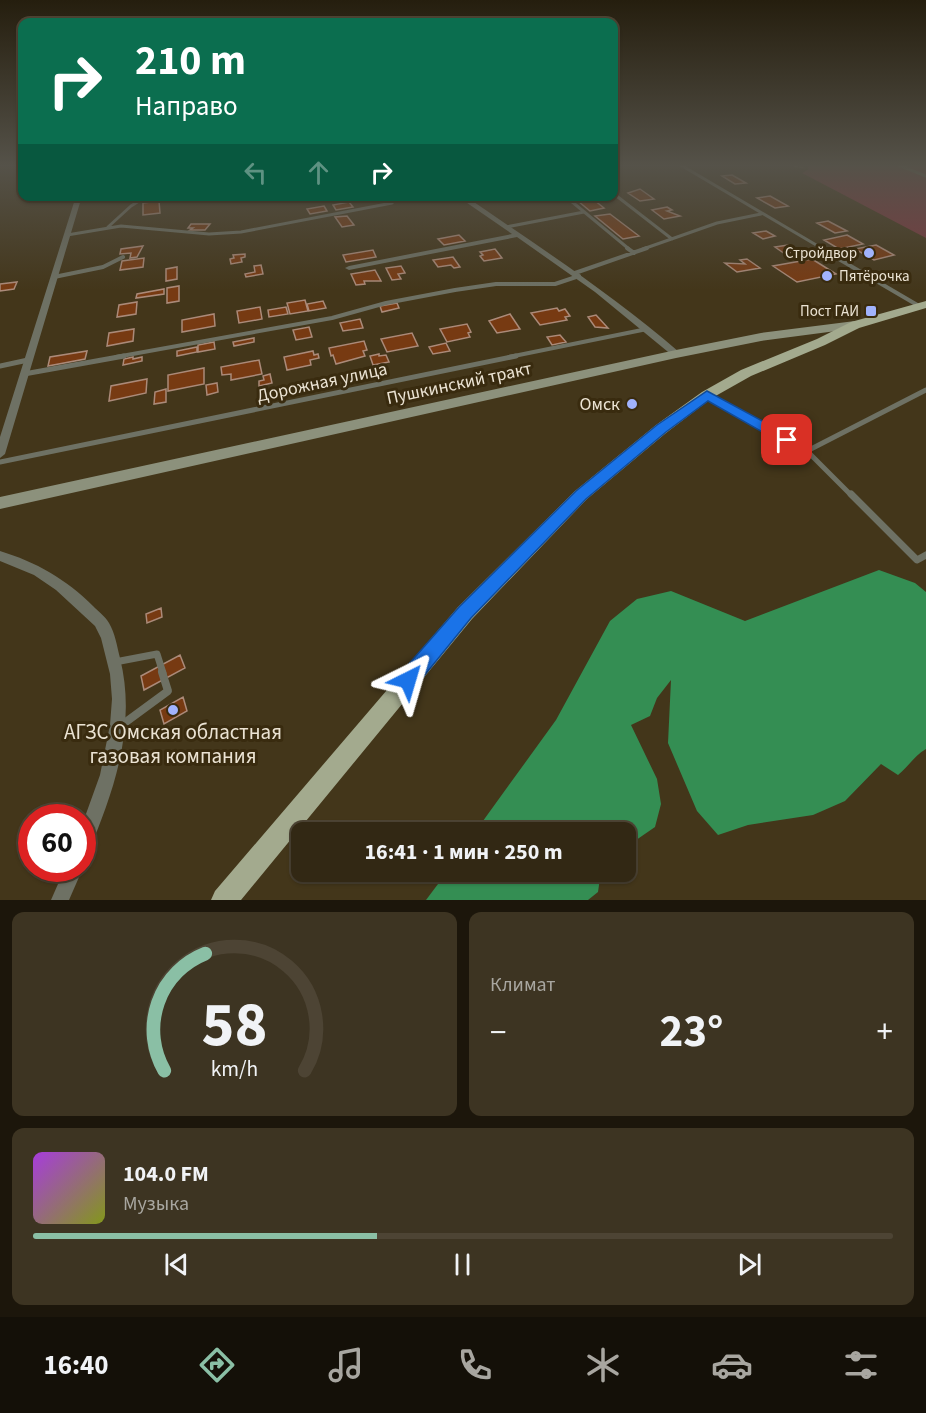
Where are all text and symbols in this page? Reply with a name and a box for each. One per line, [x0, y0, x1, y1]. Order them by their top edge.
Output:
text: 210 m [135, 31, 246, 91]
icon: right [36, 42, 114, 120]
text: Направо [135, 87, 238, 126]
icon: left [239, 156, 272, 189]
icon: ahead [302, 156, 335, 189]
icon: right [365, 156, 398, 189]
place label: Стройдвор [785, 243, 857, 264]
marker: Стройдвор [862, 246, 876, 260]
place label: Пятёрочка [839, 266, 910, 287]
marker: Пятёрочка [820, 269, 834, 283]
place label: Пост ГАИ [800, 301, 859, 322]
marker: Пост ГАИ [864, 304, 878, 318]
street label: Дорожная улица [255, 356, 390, 409]
street label: Пушкинский тракт [384, 356, 534, 411]
place label: Омск [580, 392, 620, 417]
marker: Омск [625, 397, 639, 411]
pin [761, 414, 812, 465]
icon: arrive [770, 423, 803, 456]
position arrow [376, 648, 440, 712]
marker: АГЗС Омская областная газовая компания [166, 703, 180, 717]
place label: АГЗС Омская областная газовая компания [64, 717, 282, 771]
speed limit sign: 60 [18, 804, 96, 882]
text: 16:41 · 1 мин · 250 m [364, 836, 563, 868]
text: Климат [490, 971, 556, 999]
text: 58 [202, 981, 267, 1070]
text: 23° [660, 1000, 723, 1064]
text: − [490, 1009, 506, 1056]
text: + [877, 1009, 893, 1056]
text: km/h [211, 1054, 258, 1085]
text: 104.0 FM [123, 1158, 209, 1190]
text: Музыка [123, 1190, 189, 1218]
icon: previous [160, 1248, 193, 1281]
icon: pause [446, 1248, 479, 1281]
icon: next [733, 1248, 766, 1281]
icon: directions [196, 1344, 238, 1386]
icon: music [325, 1344, 367, 1386]
icon: phone [454, 1344, 496, 1386]
icon: climate [582, 1344, 624, 1386]
icon: car [711, 1344, 753, 1386]
icon: filters [840, 1344, 882, 1386]
text: 16:40 [43, 1346, 109, 1385]

